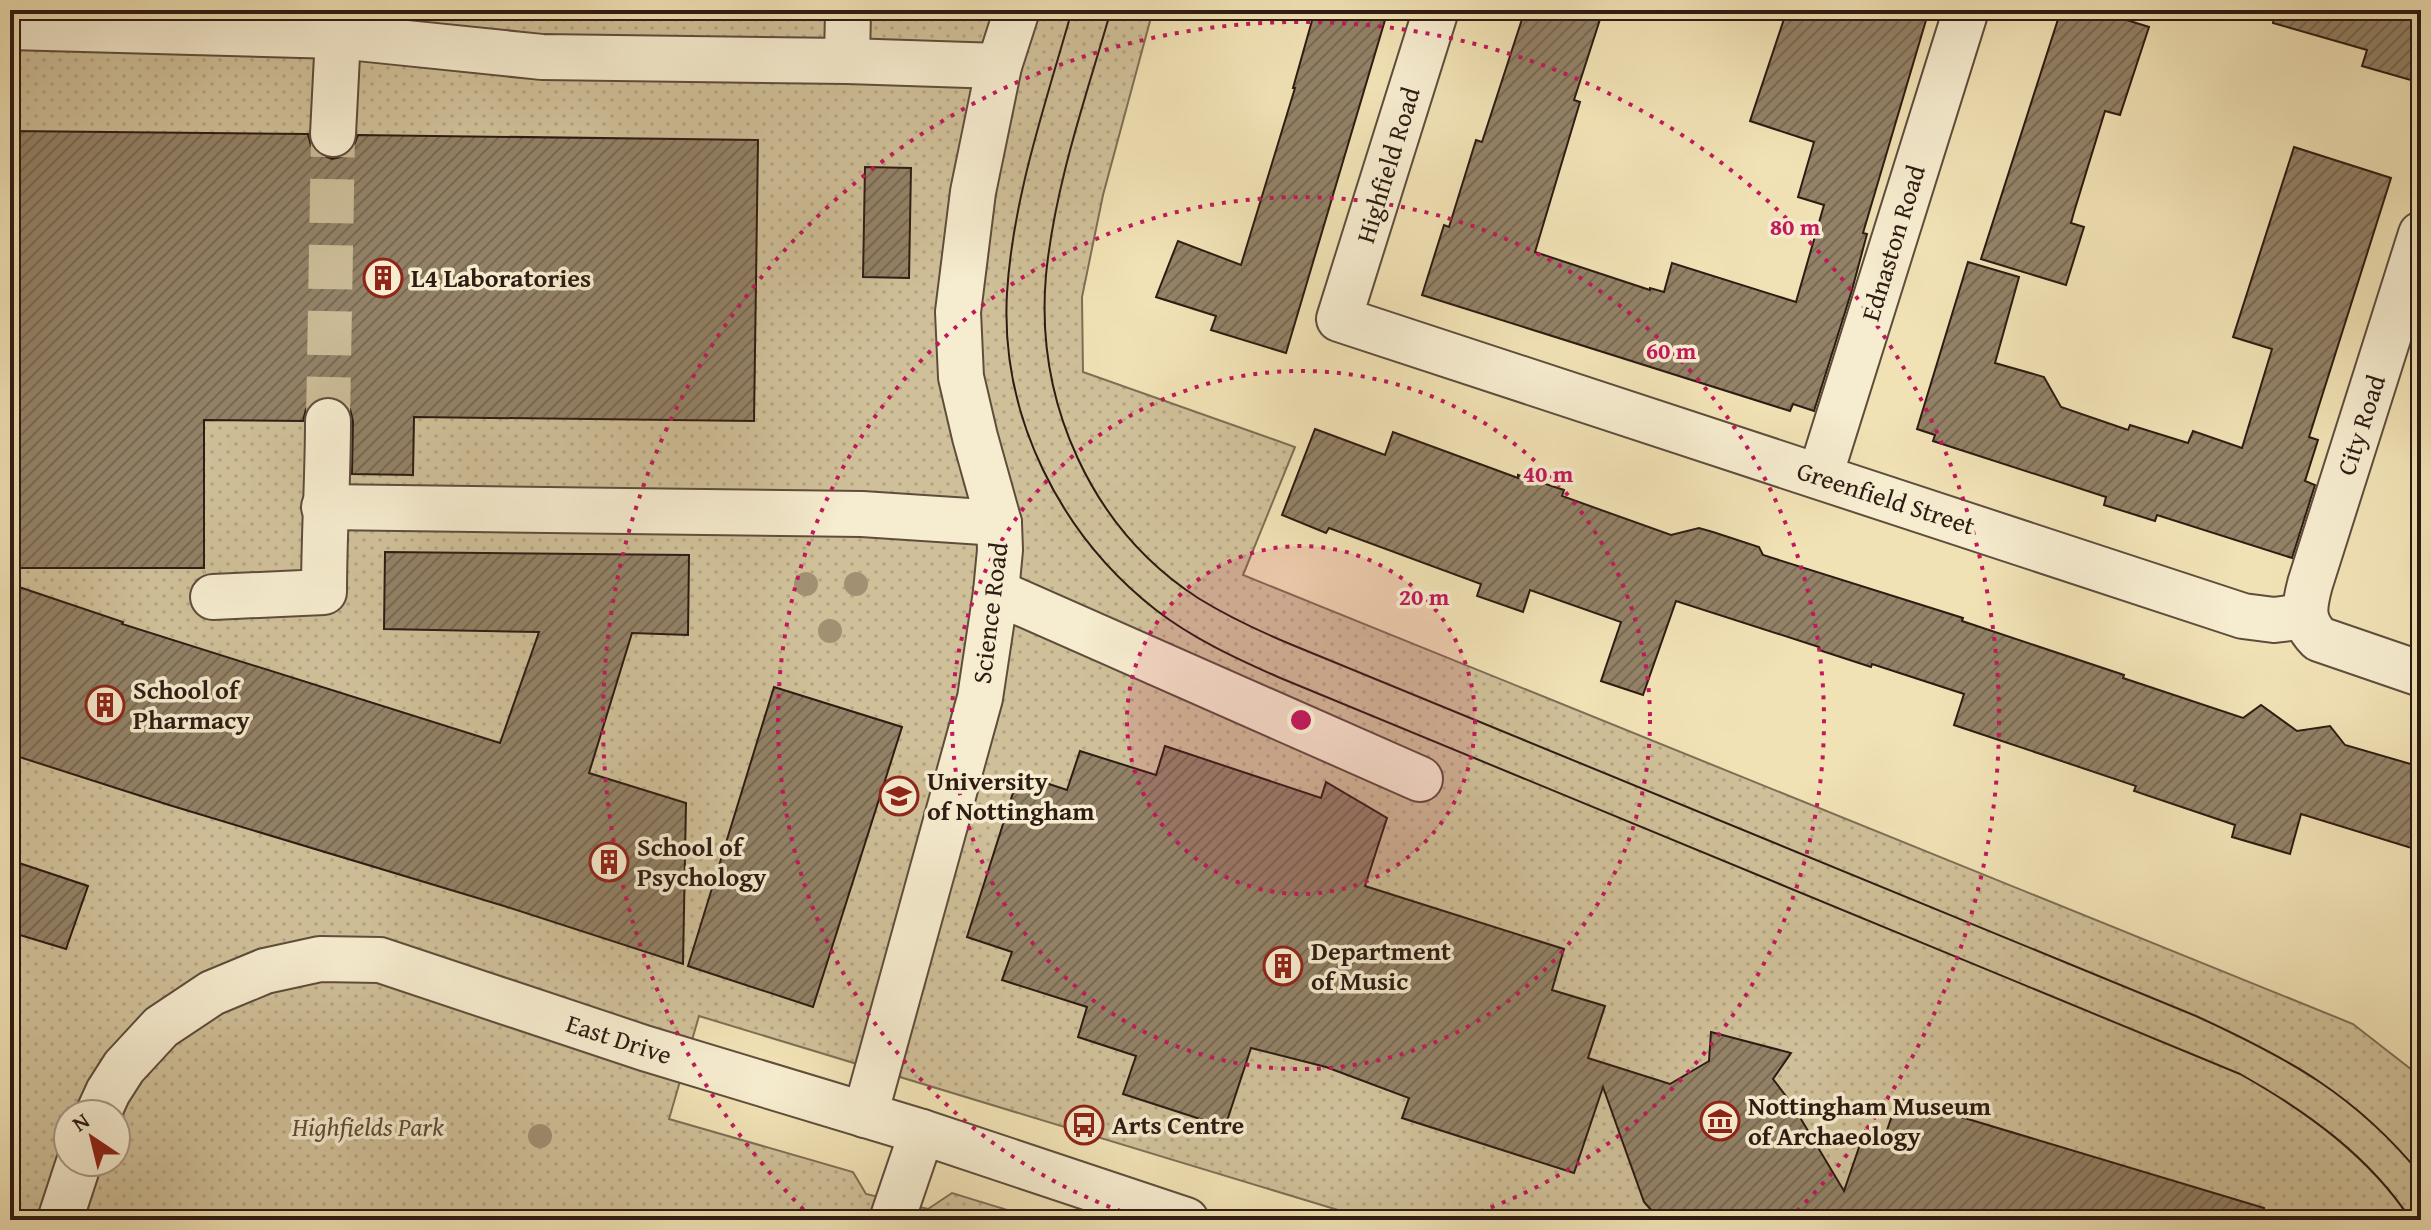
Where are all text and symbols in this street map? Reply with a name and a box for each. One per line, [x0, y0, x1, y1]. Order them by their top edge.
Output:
street label: Highfield Road [1345, 82, 1430, 248]
street label: Ednaston Road [1850, 160, 1935, 326]
text: 80 m [1770, 209, 1821, 244]
building icon: L4 Laboratories [362, 257, 404, 299]
place label: L4 Laboratories [411, 258, 591, 297]
text: 60 m [1646, 333, 1697, 368]
street label: City Road [2326, 369, 2395, 480]
street label: Greenfield Street [1792, 450, 1980, 545]
text: 40 m [1523, 456, 1574, 491]
street label: Science Road [961, 540, 1018, 686]
text: 20 m [1399, 579, 1450, 614]
place label: School of Pharmacy [133, 670, 250, 739]
building icon: School of Pharmacy [84, 684, 126, 726]
centre of rings [1287, 706, 1315, 734]
place label: University of Nottingham [927, 761, 1095, 830]
school or university icon: University of Nottingham [878, 775, 920, 817]
place label: School of Psychology [637, 827, 767, 896]
building icon: School of Psychology [588, 841, 630, 883]
place label: Department of Music [1311, 931, 1451, 1000]
building icon: Department of Music [1262, 945, 1304, 987]
street label: East Drive [561, 1003, 677, 1074]
place label: Nottingham Museum of Archaeology [1748, 1086, 1992, 1155]
north arrow [52, 1098, 132, 1178]
museum icon: Nottingham Museum of Archaeology [1699, 1100, 1741, 1142]
text: N [65, 1104, 96, 1139]
bus stop icon: Arts Centre [1063, 1104, 1105, 1146]
place label: Arts Centre [1112, 1105, 1245, 1144]
park label: Highfields Park [291, 1107, 444, 1146]

